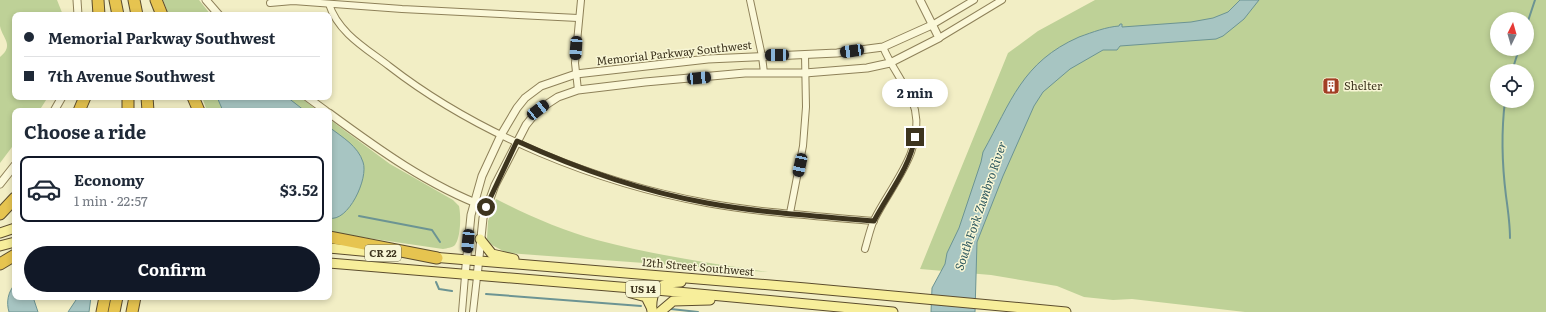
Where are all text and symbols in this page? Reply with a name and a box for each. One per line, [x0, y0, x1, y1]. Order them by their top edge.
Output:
north arrow [1490, 12, 1534, 56]
map controls [1490, 12, 1534, 108]
text: Memorial Parkway Southwest [48, 26, 275, 49]
car [569, 36, 583, 60]
street label: Memorial Parkway Southwest [595, 36, 753, 68]
car [839, 43, 865, 59]
car [765, 49, 789, 61]
text: 7th Avenue Southwest [48, 64, 215, 87]
button: locate [1490, 64, 1534, 108]
car [687, 71, 711, 85]
building icon: Shelter [1321, 76, 1341, 96]
place label: Shelter [1344, 77, 1383, 93]
callout: 2 min [882, 79, 948, 107]
text: 2 min [897, 83, 933, 102]
car [525, 98, 551, 122]
text: Choose a ride [24, 118, 146, 145]
route end [906, 128, 924, 146]
water label: South Fork Zumbro River [950, 138, 1011, 272]
car [792, 152, 808, 178]
text: Economy [74, 168, 144, 191]
icon: car [26, 171, 62, 207]
text: $3.52 [280, 178, 318, 201]
text: 1 min · 22:57 [74, 191, 148, 210]
route start [477, 198, 495, 216]
car [461, 229, 475, 253]
road number: CR 22 [365, 245, 401, 261]
button: Confirm [24, 246, 320, 292]
street label: 12th Street Southwest [641, 253, 755, 279]
road number: US 14 [626, 281, 660, 297]

